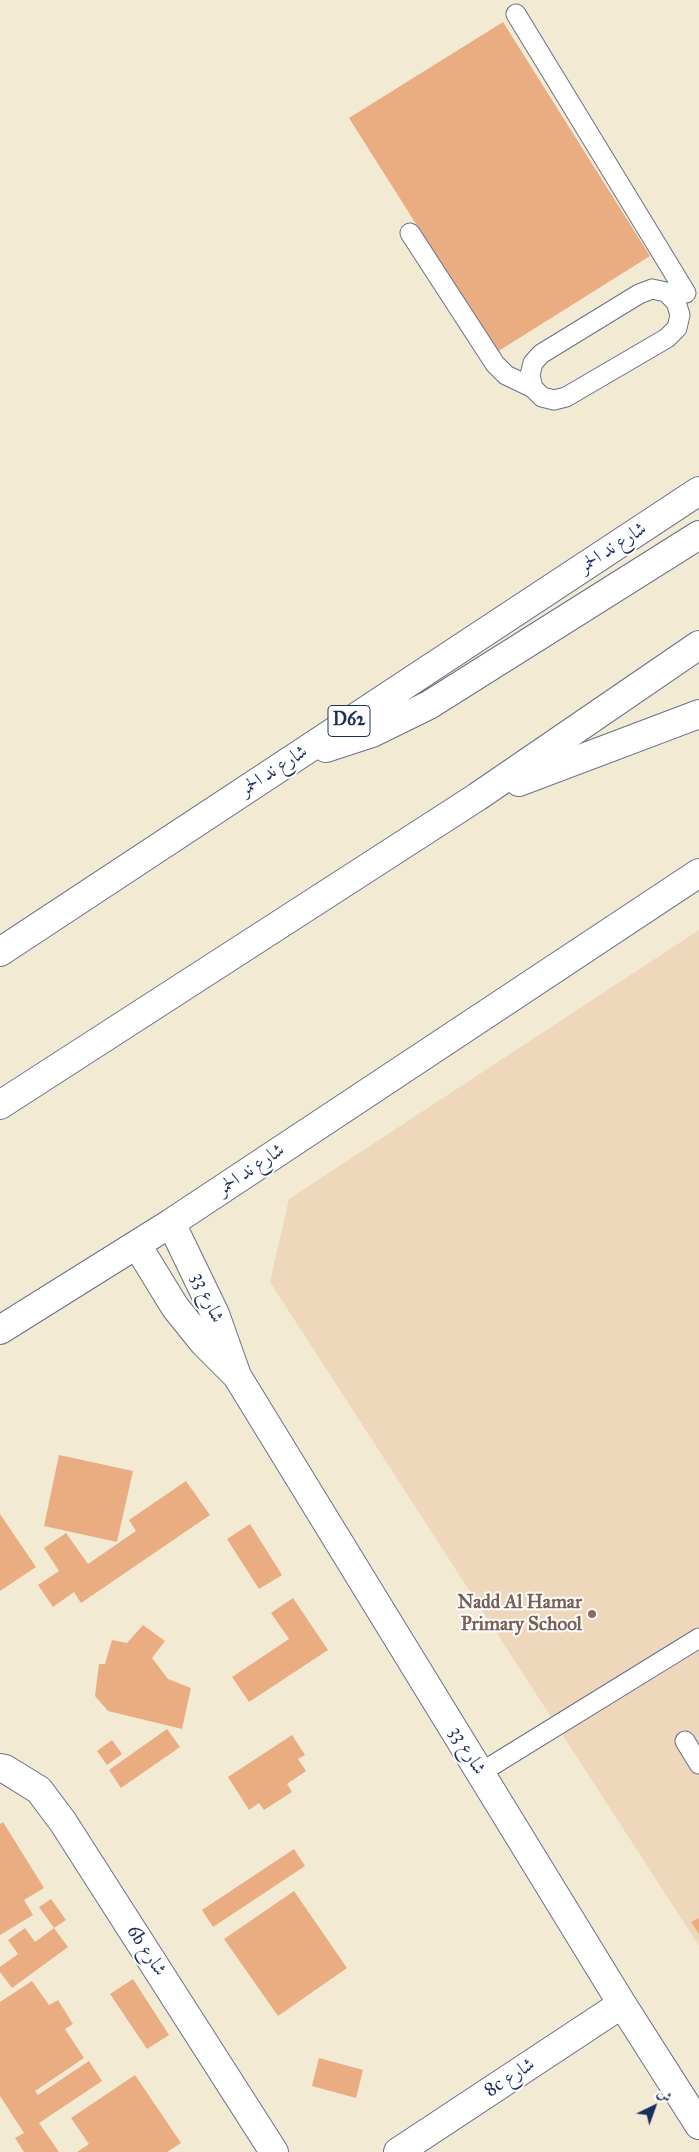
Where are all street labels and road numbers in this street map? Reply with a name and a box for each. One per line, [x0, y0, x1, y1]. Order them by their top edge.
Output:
street label: شارع ند الحمر [575, 518, 651, 578]
road number: D62 [328, 706, 370, 736]
street label: شارع ند الحمر [236, 741, 312, 801]
street label: شارع ند الحمر [213, 1139, 289, 1201]
street label: شارع 33 [186, 1269, 228, 1327]
street label: شارع 33 [444, 1723, 490, 1779]
street label: 6b شارع [121, 1921, 171, 1981]
street label: 8c شارع [481, 2053, 539, 2103]

